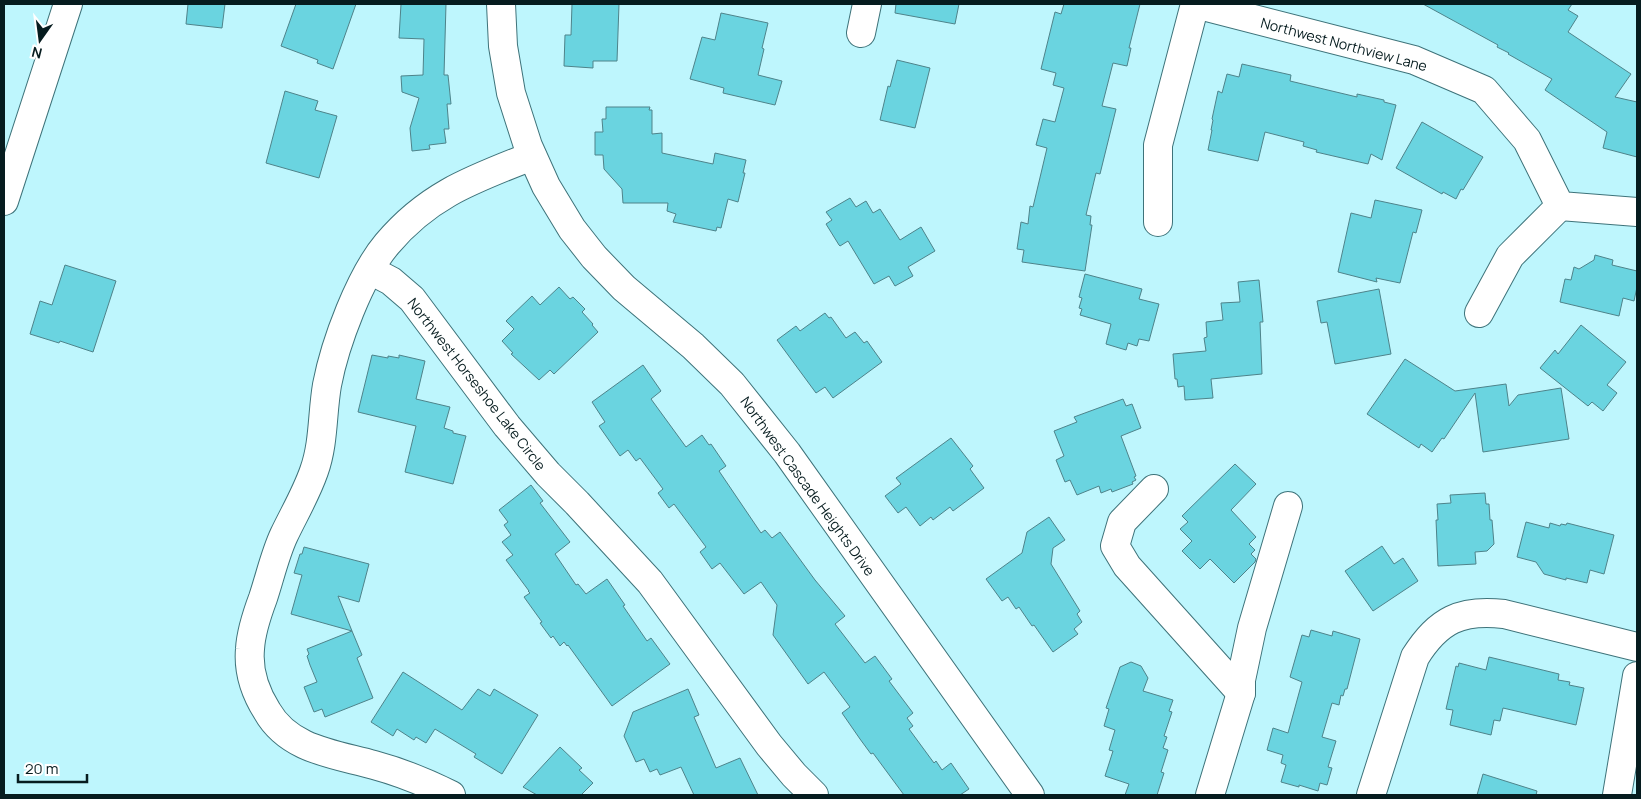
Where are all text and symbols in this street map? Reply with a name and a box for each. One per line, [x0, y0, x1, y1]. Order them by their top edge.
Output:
street label: Northwest Northview Lane [1259, 13, 1429, 75]
north arrow [15, 15, 65, 65]
text: N [30, 43, 44, 64]
street label: Northwest Horseshoe Lake Circle [404, 294, 550, 474]
street label: Northwest Cascade Heights Drive [736, 393, 880, 579]
scale bar [18, 752, 86, 784]
text: 20 m [25, 758, 58, 779]

